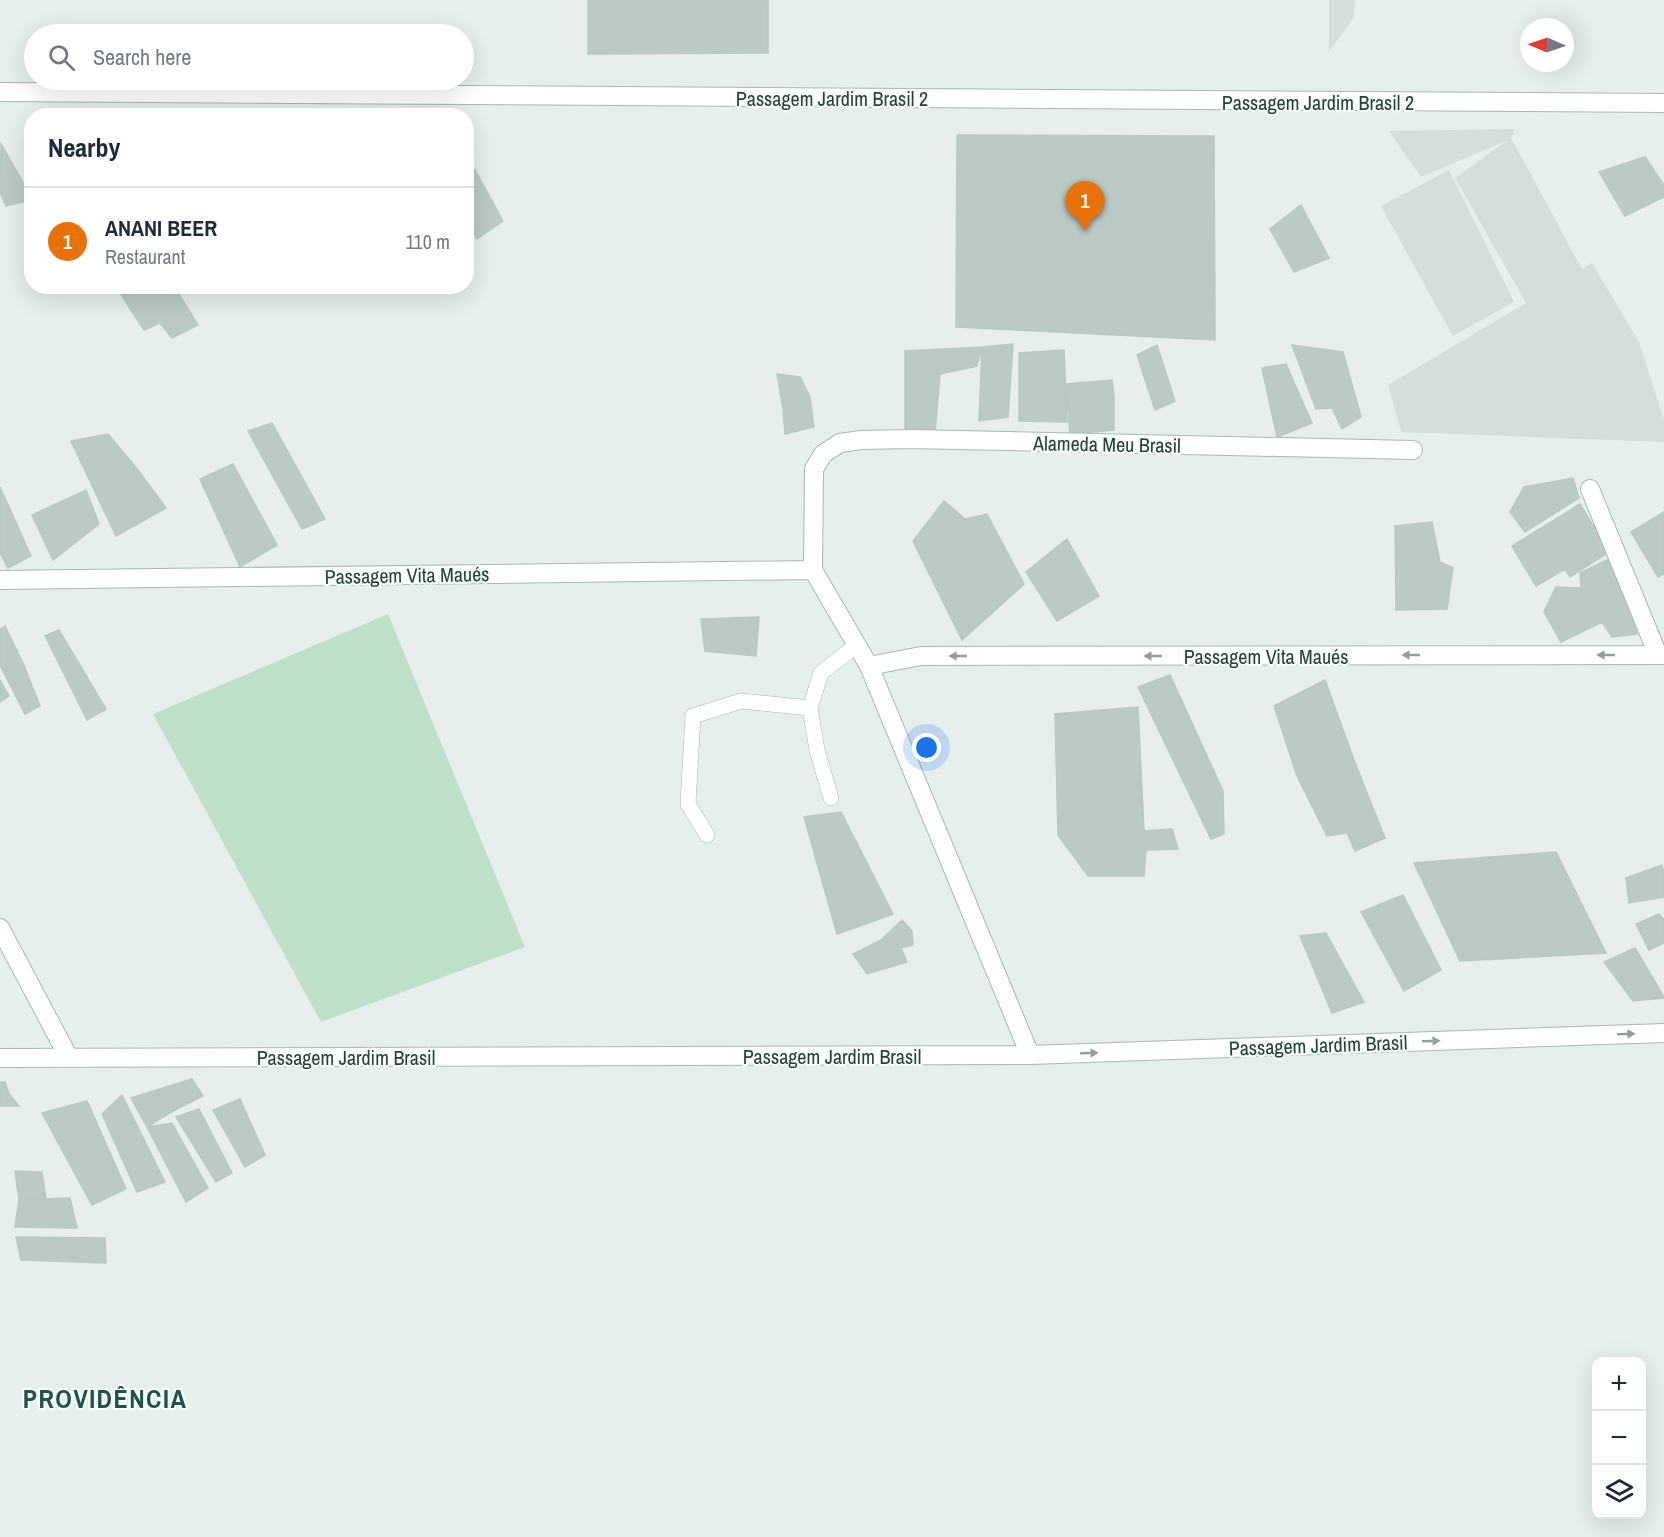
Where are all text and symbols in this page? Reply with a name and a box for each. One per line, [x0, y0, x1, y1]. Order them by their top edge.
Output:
north arrow [1520, 18, 1574, 72]
search box [24, 24, 474, 90]
icon: search [45, 41, 78, 74]
text: Search here [93, 42, 191, 72]
street label: Passagem Jardim Brasil 2 [736, 85, 928, 112]
street label: Passagem Jardim Brasil 2 [1222, 89, 1414, 116]
text: Nearby [48, 130, 120, 165]
pin: 1 [1066, 182, 1104, 231]
text: ANANI BEER [105, 213, 217, 243]
text: 1 [63, 228, 72, 255]
text: 110 m [406, 228, 450, 255]
text: Restaurant [105, 243, 185, 270]
street label: Alameda Meu Brasil [1032, 429, 1181, 459]
street label: Passagem Vita Maués [324, 560, 490, 590]
street label: Passagem Vita Maués [1184, 643, 1348, 670]
one-way arrow [1401, 650, 1420, 660]
one-way arrow [1596, 650, 1615, 660]
one-way arrow [948, 651, 967, 661]
one-way arrow [1143, 651, 1162, 661]
your location [912, 733, 941, 762]
street label: Passagem Jardim Brasil [1228, 1028, 1408, 1062]
one-way arrow [1616, 1029, 1635, 1039]
one-way arrow [1421, 1036, 1440, 1046]
street label: Passagem Jardim Brasil [743, 1043, 921, 1070]
street label: Passagem Jardim Brasil [257, 1044, 435, 1071]
one-way arrow [1079, 1048, 1098, 1057]
map controls [1592, 1357, 1646, 1519]
button: + [1592, 1357, 1646, 1411]
district label: PROVIDÊNCIA [23, 1381, 187, 1416]
button: − [1592, 1411, 1646, 1465]
button: layers [1592, 1465, 1646, 1519]

